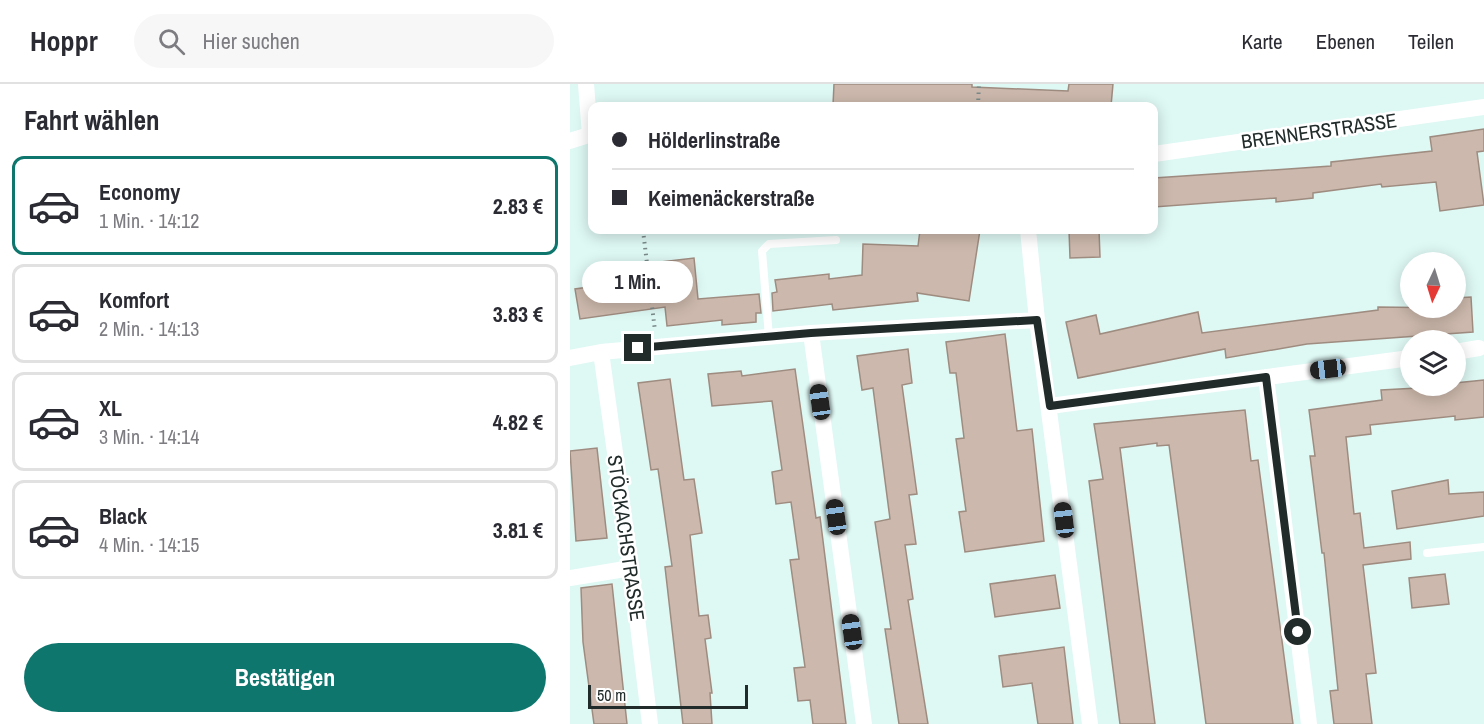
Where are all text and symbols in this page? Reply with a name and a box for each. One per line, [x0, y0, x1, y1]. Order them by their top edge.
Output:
search box [134, 14, 554, 68]
text: Hoppr [30, 22, 98, 60]
icon: search [155, 25, 188, 58]
text: Hier suchen [203, 26, 300, 56]
text: Karte [1242, 27, 1283, 56]
text: Ebenen [1316, 27, 1375, 56]
text: Teilen [1408, 27, 1454, 56]
text: Fahrt wählen [24, 102, 160, 138]
street label: BRENNERSTRASSE [1239, 106, 1398, 155]
text: Hölderlinstraße [648, 125, 780, 155]
text: Economy [99, 177, 180, 207]
icon: car [27, 179, 81, 233]
text: Keimenäckerstraße [648, 183, 814, 213]
text: 2.83 € [493, 191, 543, 221]
text: 1 Min. · 14:12 [99, 207, 199, 234]
north arrow [1400, 252, 1466, 318]
map controls [1400, 252, 1466, 396]
callout: 1 Min. [583, 261, 694, 303]
text: 1 Min. [614, 268, 661, 295]
text: Komfort [99, 285, 169, 315]
icon: car [27, 287, 81, 341]
text: 3.83 € [493, 299, 543, 329]
text: 2 Min. · 14:13 [99, 315, 199, 342]
button: layers [1400, 330, 1466, 396]
route end [624, 334, 651, 361]
car [1309, 358, 1347, 380]
car [809, 383, 831, 421]
text: XL [99, 393, 122, 423]
icon: car [27, 395, 81, 449]
text: 4.82 € [493, 407, 543, 437]
text: 3 Min. · 14:14 [99, 423, 199, 450]
street label: STÖCKACHSTRASSE [601, 453, 652, 623]
car [825, 498, 847, 536]
text: Black [99, 501, 147, 531]
car [1053, 501, 1075, 539]
icon: car [27, 503, 81, 557]
text: 3.81 € [493, 515, 543, 545]
text: 4 Min. · 14:15 [99, 531, 199, 558]
car [841, 613, 863, 651]
route start [1284, 618, 1311, 645]
button: Bestätigen [24, 643, 546, 712]
scale bar [588, 682, 748, 710]
text: 50 m [597, 684, 626, 706]

